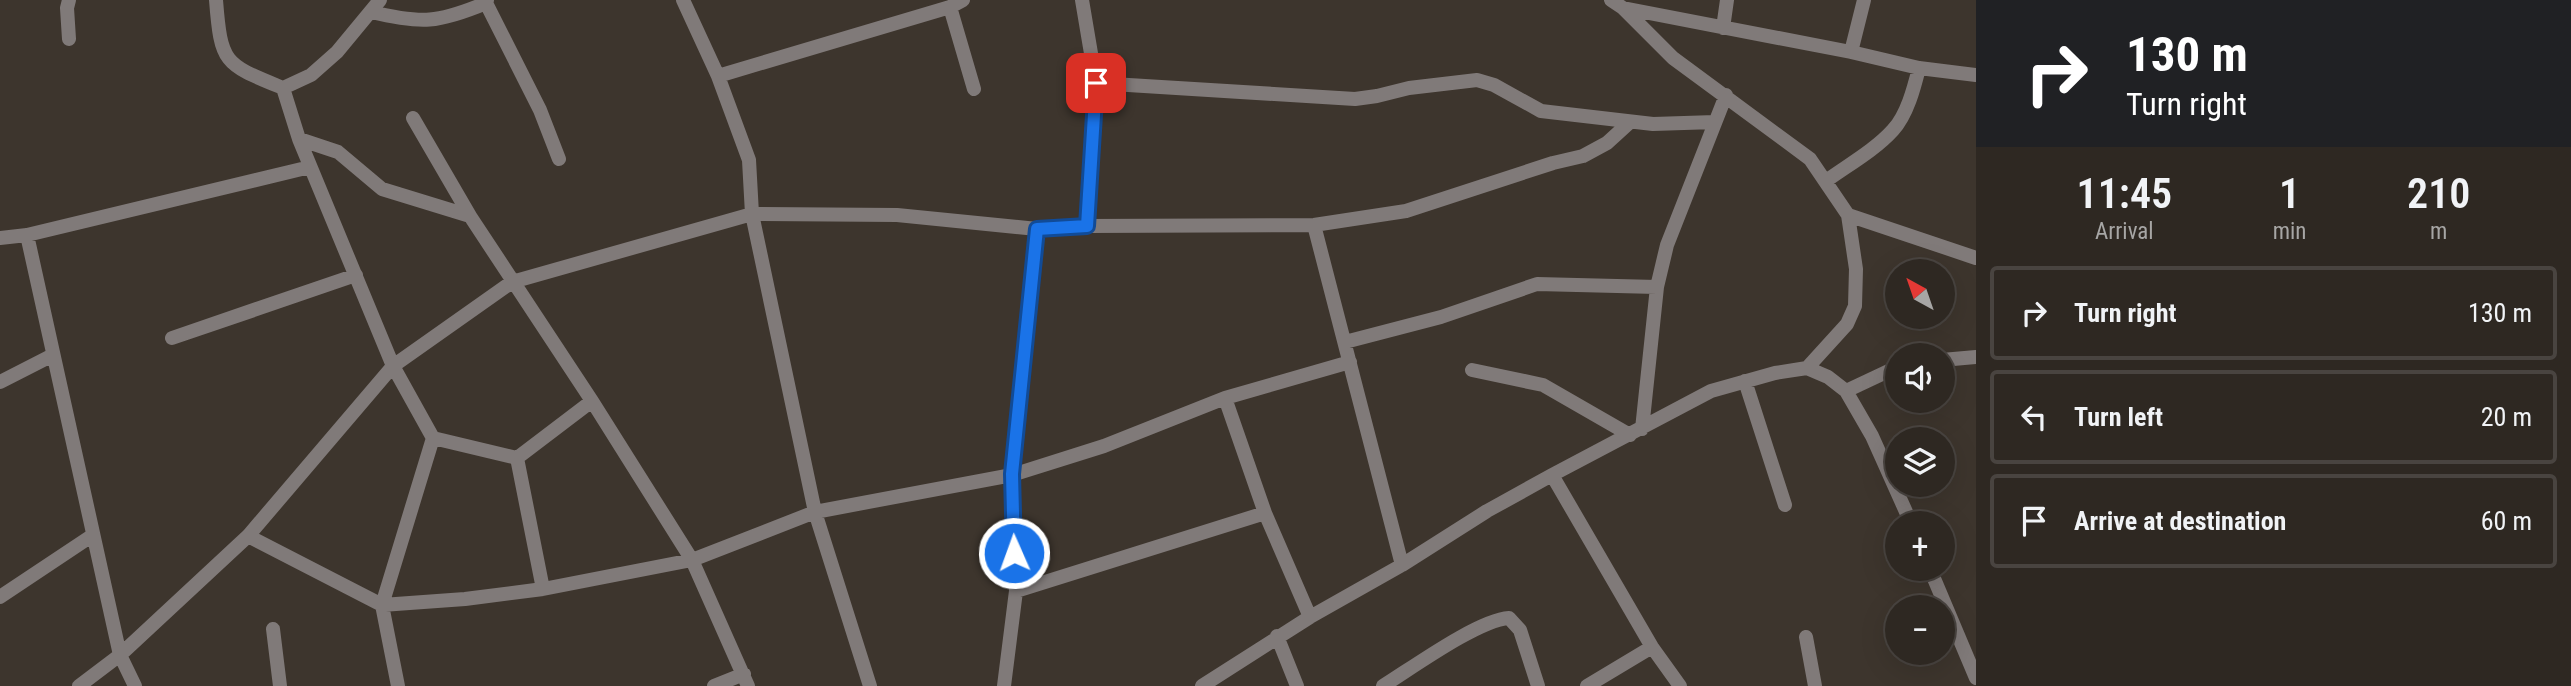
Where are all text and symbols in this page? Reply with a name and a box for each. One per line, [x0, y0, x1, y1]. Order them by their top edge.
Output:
text: 130 m [2126, 26, 2248, 83]
icon: right [2011, 28, 2102, 119]
pin [1066, 53, 1126, 113]
icon: arrive [1077, 64, 1115, 102]
text: Turn right [2126, 85, 2247, 123]
text: 11:45 [2077, 169, 2172, 218]
text: 1 [2279, 169, 2300, 218]
text: 210 [2407, 169, 2470, 218]
text: Arrival [2095, 218, 2154, 245]
text: min [2273, 218, 2306, 245]
text: m [2430, 218, 2447, 245]
north arrow [1885, 259, 1955, 329]
map controls [1885, 259, 1955, 665]
icon: right [2015, 294, 2053, 332]
text: Turn right [2074, 298, 2176, 328]
text: 130 m [2468, 298, 2532, 328]
button: sound [1885, 343, 1955, 413]
icon: left [2015, 398, 2053, 436]
text: Turn left [2074, 402, 2163, 432]
text: 20 m [2481, 402, 2532, 432]
button: layers [1885, 427, 1955, 497]
icon: arrive [2015, 502, 2053, 540]
text: Arrive at destination [2074, 506, 2286, 536]
text: 60 m [2481, 506, 2532, 536]
button: + [1885, 511, 1955, 581]
position arrow [977, 516, 1051, 590]
button: − [1885, 595, 1955, 665]

